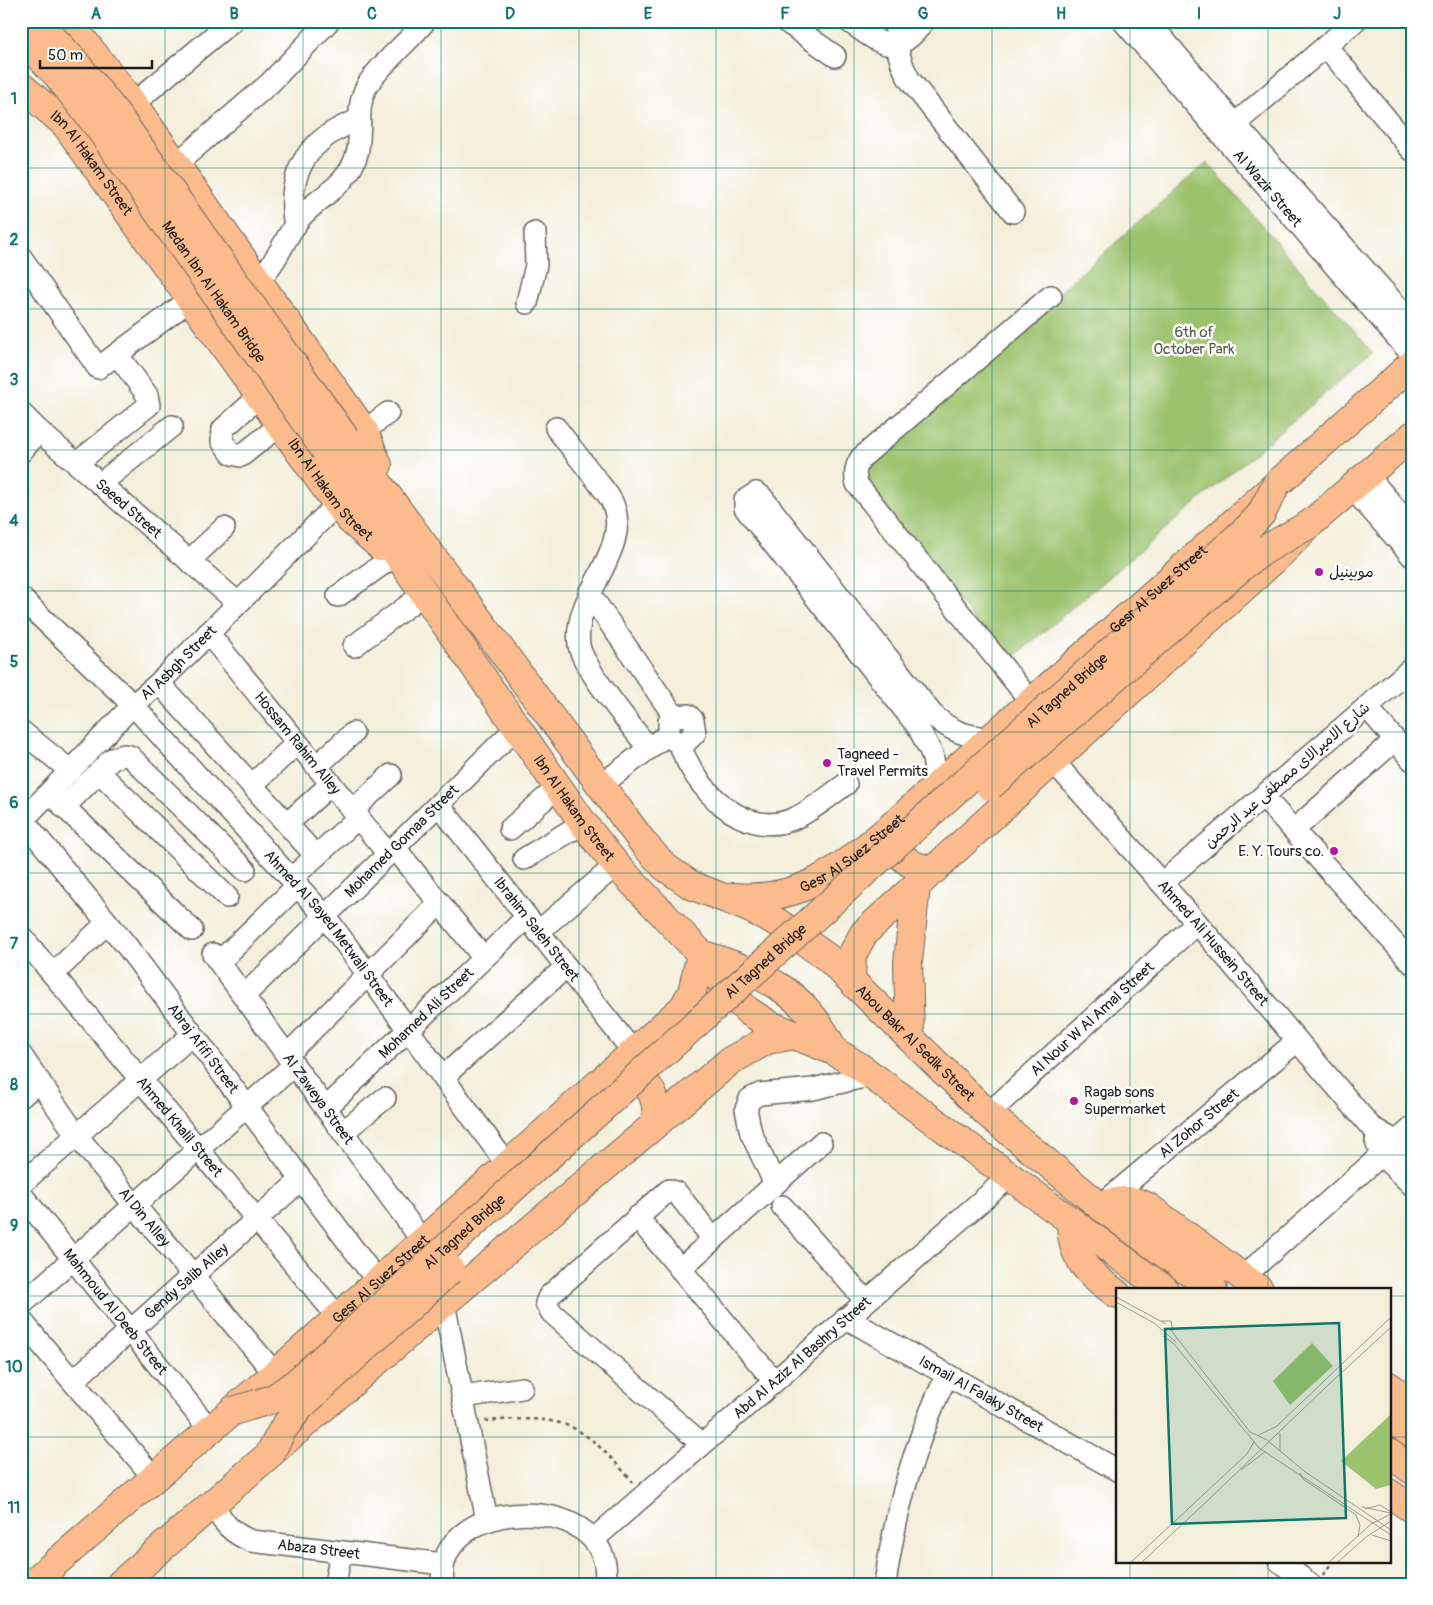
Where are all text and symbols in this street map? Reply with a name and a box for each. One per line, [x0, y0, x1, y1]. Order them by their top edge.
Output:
text: A [91, 4, 102, 24]
text: B [229, 4, 239, 24]
text: C [367, 4, 377, 24]
text: D [505, 4, 515, 24]
text: E [644, 4, 653, 24]
text: F [780, 4, 790, 24]
text: G [918, 4, 929, 24]
text: H [1056, 4, 1066, 24]
text: I [1197, 4, 1201, 24]
text: J [1333, 4, 1341, 24]
scale bar [40, 38, 152, 70]
text: 50 m [48, 46, 83, 65]
text: 1 [11, 89, 17, 109]
street label: Ibn Al Hakam Street [46, 106, 137, 220]
street label: Al Wazir Street [1229, 146, 1307, 232]
street label: Medan Ibn Al Hakam Bridge [157, 217, 270, 367]
text: 2 [10, 230, 19, 250]
park label: 6th of October Park [1154, 323, 1235, 359]
text: 3 [10, 370, 19, 390]
street label: Ibn Al Hakam Street [283, 435, 377, 546]
street label: Saeed Street [91, 475, 166, 543]
text: 4 [9, 511, 19, 531]
street label: Gesr Al Suez Street [1106, 541, 1212, 638]
place label: موبينيل [1329, 563, 1374, 582]
marker: موبينيل [1313, 566, 1325, 578]
street label: Al Asbgh Street [137, 621, 221, 705]
street label: Al Tagned Bridge [1022, 649, 1113, 733]
text: 5 [10, 652, 19, 672]
street label: Hossam Rahim Alley [250, 688, 345, 799]
street label: شارع الاميرالاى مصطفى عبد الرحمن [1201, 698, 1374, 852]
place label: Tagneed - Travel Permits [837, 745, 928, 781]
street label: Ibn Al Hakam Street [529, 751, 619, 866]
marker: Tagneed - Travel Permits [821, 757, 833, 769]
street label: Mohamed Gomaa Street [341, 780, 464, 902]
text: 6 [9, 793, 19, 813]
street label: Gesr Al Suez Street [797, 810, 910, 898]
place label: E. Y. Tours co. [1238, 842, 1324, 861]
marker: E. Y. Tours co. [1328, 845, 1340, 857]
street label: Ahmed Al Sayed Metwali Street [259, 846, 398, 1011]
street label: Ibrahim Saleh Street [489, 873, 584, 986]
street label: Ahmed Ali Hussein Street [1153, 876, 1273, 1011]
street label: Al Tagned Bridge [721, 919, 811, 1003]
text: 7 [10, 934, 19, 954]
street label: Al Nour W Al Amal Street [1027, 957, 1159, 1081]
street label: Mohamed Ali Street [375, 963, 479, 1063]
street label: Abou Bakr Al Sedik Street [851, 981, 979, 1107]
street label: Abraj Afifi Street [163, 1000, 243, 1098]
street label: Al Zaweya Street [278, 1049, 358, 1149]
street label: Ahmed Khalil Street [132, 1073, 227, 1182]
text: 8 [10, 1075, 18, 1095]
place label: Ragab sons Supermarket [1084, 1083, 1166, 1119]
street label: Al Zohor Street [1155, 1084, 1244, 1163]
marker: Ragab sons Supermarket [1068, 1095, 1080, 1107]
street label: Al Din Alley [114, 1184, 174, 1251]
street label: Al Tagned Bridge [420, 1190, 510, 1274]
text: 9 [10, 1216, 18, 1236]
street label: Gesr Al Suez Street [328, 1230, 435, 1328]
street label: Gendy Salib Alley [141, 1239, 233, 1324]
street label: Mahmoud Al Deeb Street [59, 1245, 172, 1380]
inset map [1116, 1288, 1390, 1562]
street label: Abd Al Aziz Al Bashry Street [729, 1292, 876, 1423]
street label: Ismail Al Falaky Street [915, 1352, 1047, 1437]
text: 10 [5, 1357, 23, 1377]
text: 11 [8, 1498, 20, 1518]
street label: Abaza Street [276, 1535, 362, 1564]

